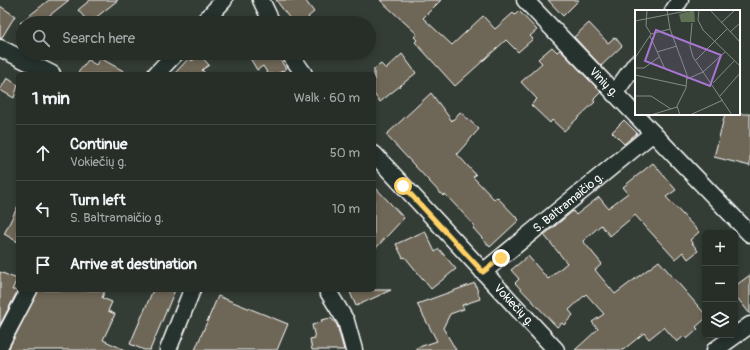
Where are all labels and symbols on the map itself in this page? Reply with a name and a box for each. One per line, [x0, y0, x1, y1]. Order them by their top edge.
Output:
inset map [635, 10, 740, 115]
street label: Vinių g. [586, 64, 622, 100]
street label: S. Baltramaičio g. [530, 169, 606, 236]
route start [394, 177, 412, 195]
route end [492, 249, 510, 267]
street label: Vokiečių g. [491, 281, 538, 329]

